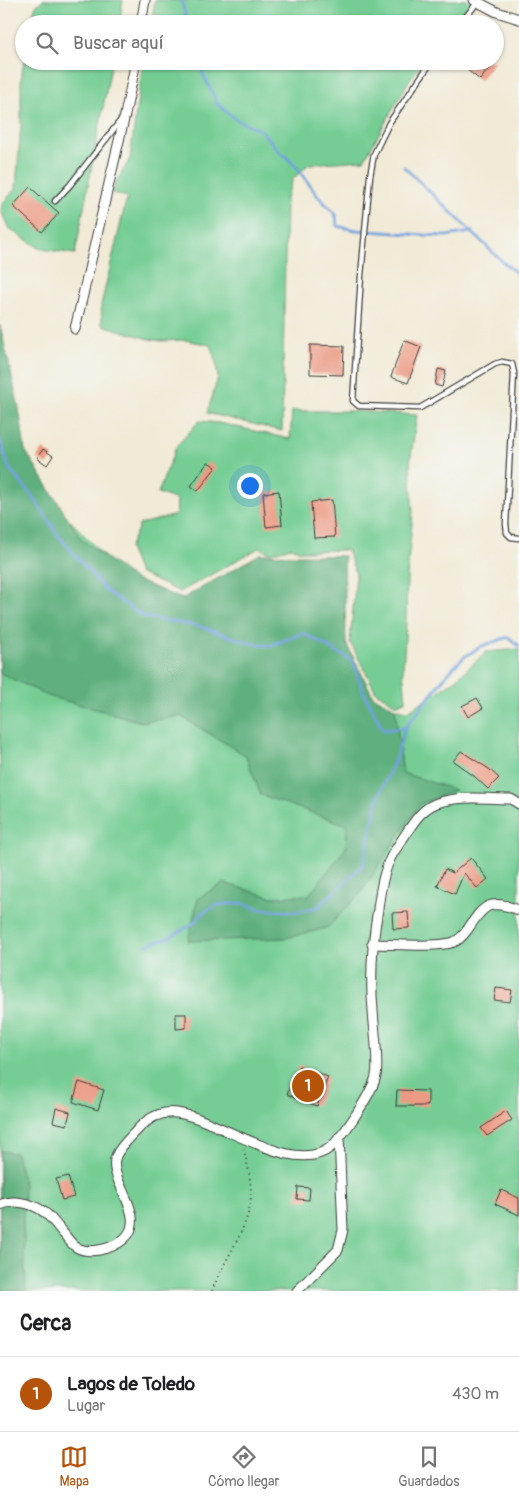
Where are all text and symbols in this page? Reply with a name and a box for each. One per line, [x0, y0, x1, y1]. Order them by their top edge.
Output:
search box [15, 15, 504, 70]
icon: search [33, 29, 61, 57]
text: Buscar aquí [73, 31, 164, 55]
your location [237, 473, 263, 499]
pin: 1 [292, 1067, 324, 1105]
text: Cerca [20, 1310, 71, 1337]
text: Lagos de Toledo [67, 1372, 195, 1396]
text: 1 [33, 1384, 39, 1404]
text: 430 m [452, 1384, 499, 1404]
text: Lugar [67, 1396, 105, 1416]
tab: Mapa [59, 1443, 89, 1490]
tab: Cómo llegar [208, 1443, 279, 1490]
tab: Guardados [398, 1443, 460, 1490]

